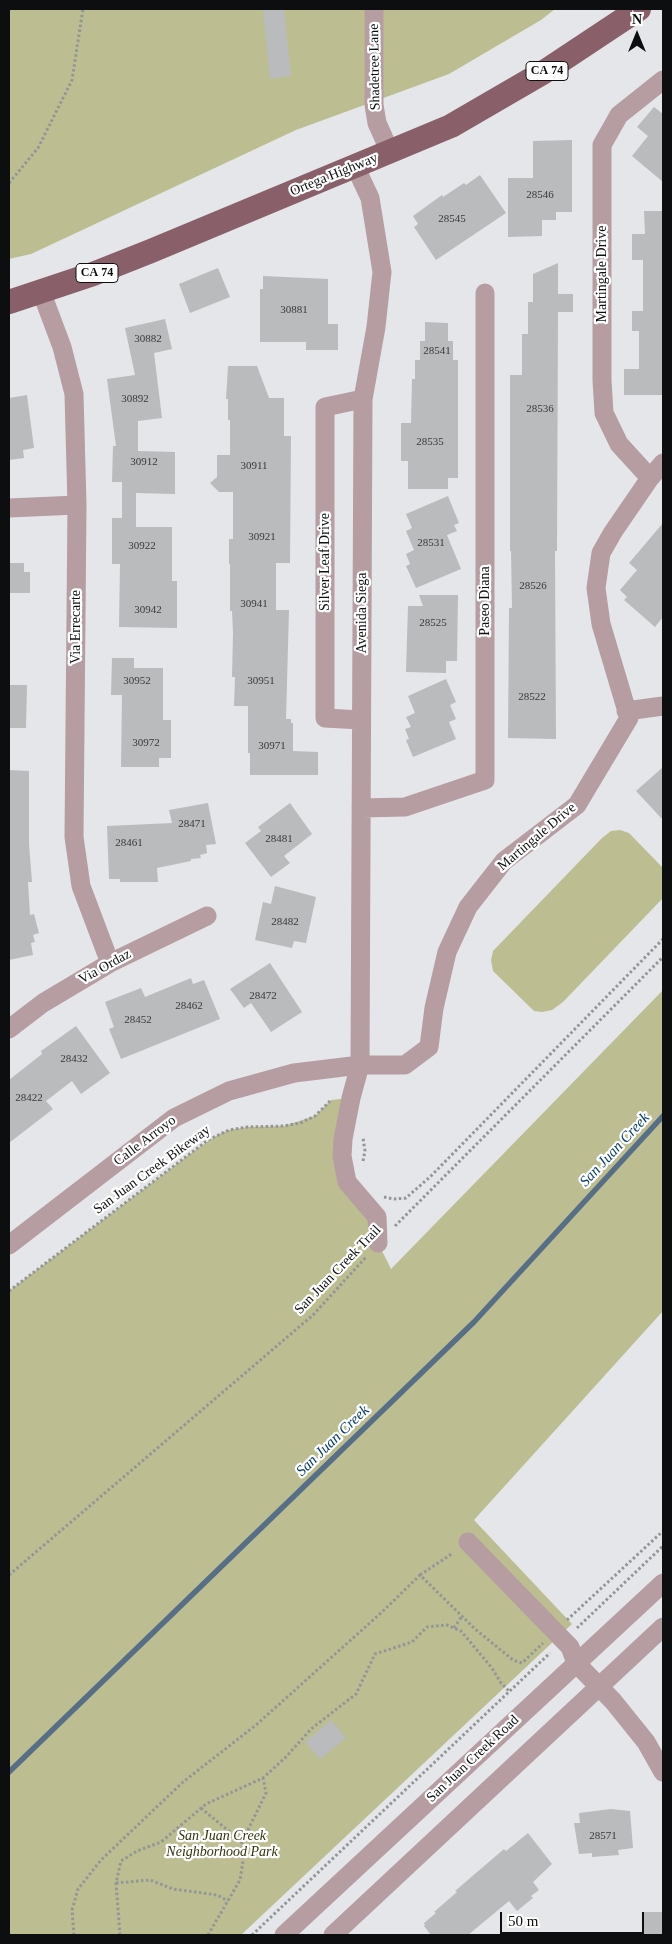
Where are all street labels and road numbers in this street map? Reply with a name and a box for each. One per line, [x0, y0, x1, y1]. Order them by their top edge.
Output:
street label: Shadetree Lane [366, 24, 384, 110]
road number: CA 74 [526, 61, 568, 80]
street label: Ortega Highway [288, 150, 380, 200]
street label: Martingale Drive [594, 226, 610, 322]
road number: CA 74 [76, 264, 118, 282]
street label: Silver Leaf Drive [317, 513, 333, 611]
street label: Paseo Diana [477, 566, 493, 636]
street label: Avenida Siega [354, 573, 370, 653]
street label: Via Errecarte [68, 590, 84, 664]
street label: Martingale Drive [495, 799, 579, 875]
street label: Via Ordaz [76, 946, 134, 988]
street label: Calle Arroyo [111, 1112, 179, 1170]
street label: San Juan Creek Bikeway [90, 1122, 214, 1218]
street label: San Juan Creek Trail [291, 1222, 385, 1318]
street label: San Juan Creek Road [423, 1712, 523, 1806]

